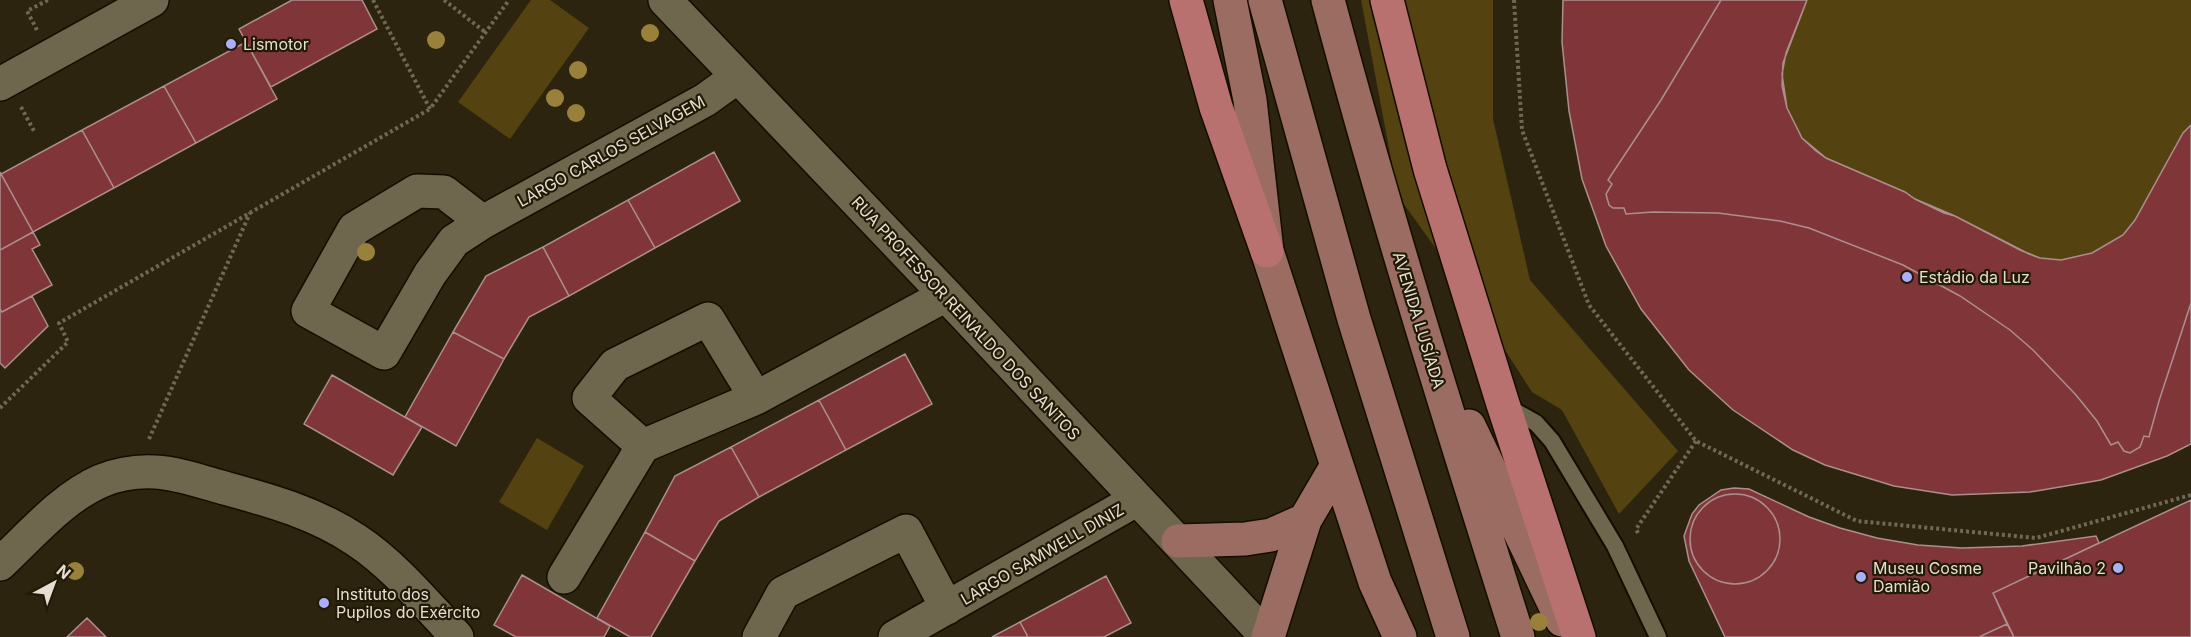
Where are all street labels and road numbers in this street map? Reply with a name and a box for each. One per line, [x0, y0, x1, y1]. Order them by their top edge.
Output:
street label: LARGO CARLOS SELVAGEM [514, 91, 708, 211]
street label: RUA PROFESSOR REINALDO DOS SANTOS [848, 192, 1084, 444]
street label: AVENIDA LUSÍADA [1389, 249, 1449, 391]
street label: LARGO SAMWELL DINIZ [957, 499, 1127, 609]

